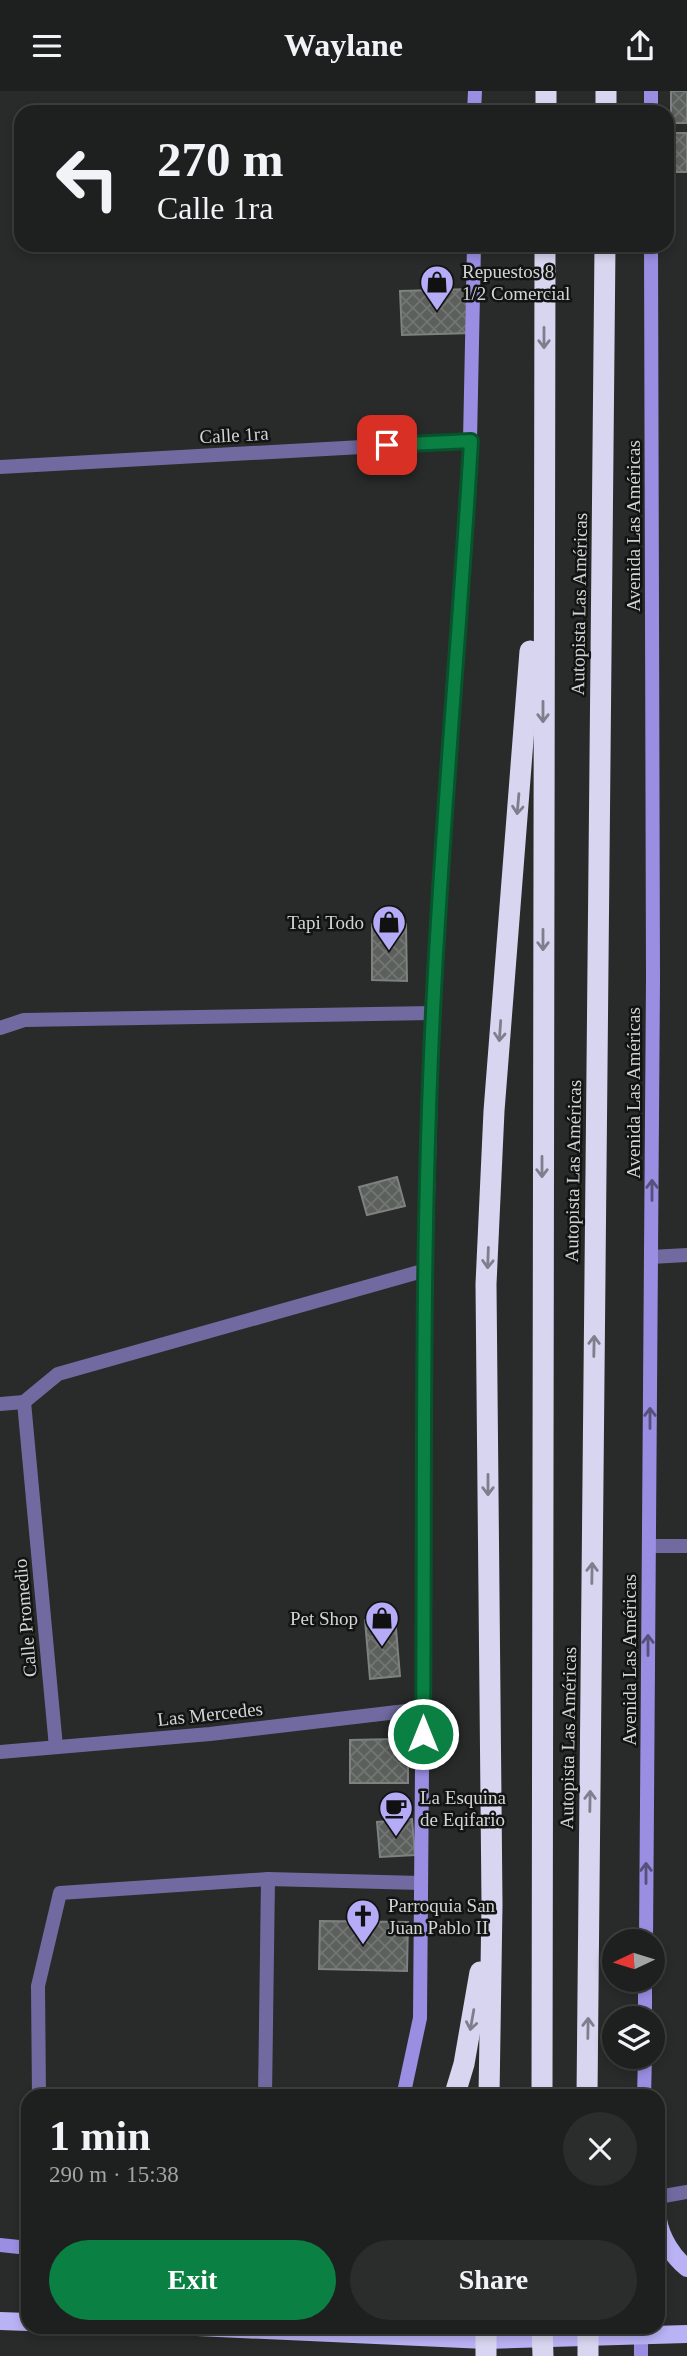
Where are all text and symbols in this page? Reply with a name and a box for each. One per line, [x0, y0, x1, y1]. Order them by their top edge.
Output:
icon: menu [28, 27, 66, 65]
text: Waylane [284, 27, 403, 63]
icon: share [621, 27, 659, 65]
text: 270 m [157, 132, 284, 187]
icon: left [42, 133, 133, 224]
text: Calle 1ra [157, 190, 273, 226]
place label: Repuestos 8 1/2 Comercial [462, 261, 570, 304]
shop icon: Repuestos 8 1/2 Comercial [418, 263, 456, 312]
one-way arrow [537, 326, 551, 349]
pin [357, 415, 417, 475]
street label: Calle 1ra [199, 423, 270, 447]
icon: arrive [368, 426, 406, 464]
street label: Avenida Las Américas [623, 440, 644, 612]
street label: Autopista Las Américas [567, 513, 591, 695]
one-way arrow [536, 700, 550, 723]
one-way arrow [511, 792, 524, 815]
shop icon: Tapi Todo [370, 903, 408, 952]
place label: Tapi Todo [287, 912, 364, 933]
one-way arrow [536, 928, 550, 951]
street label: Avenida Las Américas [623, 1007, 644, 1179]
one-way arrow [493, 1019, 506, 1041]
street label: Autopista Las Américas [561, 1080, 585, 1262]
one-way arrow [535, 1155, 549, 1178]
one-way arrow [645, 1179, 659, 1202]
one-way arrow [481, 1246, 494, 1269]
one-way arrow [588, 1335, 601, 1358]
one-way arrow [643, 1406, 657, 1429]
one-way arrow [481, 1473, 495, 1496]
street label: Calle Promedio [9, 1558, 41, 1678]
one-way arrow [585, 1562, 599, 1585]
street label: Avenida Las Américas [619, 1574, 640, 1746]
shop icon: Pet Shop [363, 1599, 401, 1648]
place label: Pet Shop [290, 1608, 358, 1629]
one-way arrow [641, 1634, 655, 1657]
street label: Autopista Las Américas [556, 1647, 580, 1829]
position arrow [386, 1697, 460, 1771]
street label: Las Mercedes [156, 1698, 264, 1730]
place label: La Esquina de Eqifario [420, 1787, 507, 1830]
cafe icon: La Esquina de Eqifario [377, 1789, 415, 1838]
one-way arrow [583, 1790, 597, 1813]
one-way arrow [639, 1861, 653, 1884]
place label: Parroquia San Juan Pablo II [388, 1895, 496, 1938]
church icon: Parroquia San Juan Pablo II [344, 1897, 382, 1946]
north arrow [602, 1929, 665, 1991]
map controls [602, 1929, 665, 2069]
button: layers [602, 2006, 665, 2069]
one-way arrow [465, 2008, 478, 2031]
one-way arrow [581, 2017, 595, 2040]
button: close [563, 2112, 637, 2186]
text: 1 min [49, 2113, 151, 2159]
text: 290 m · 15:38 [49, 2162, 179, 2187]
button: Exit [49, 2240, 336, 2320]
button: Share [350, 2240, 637, 2320]

